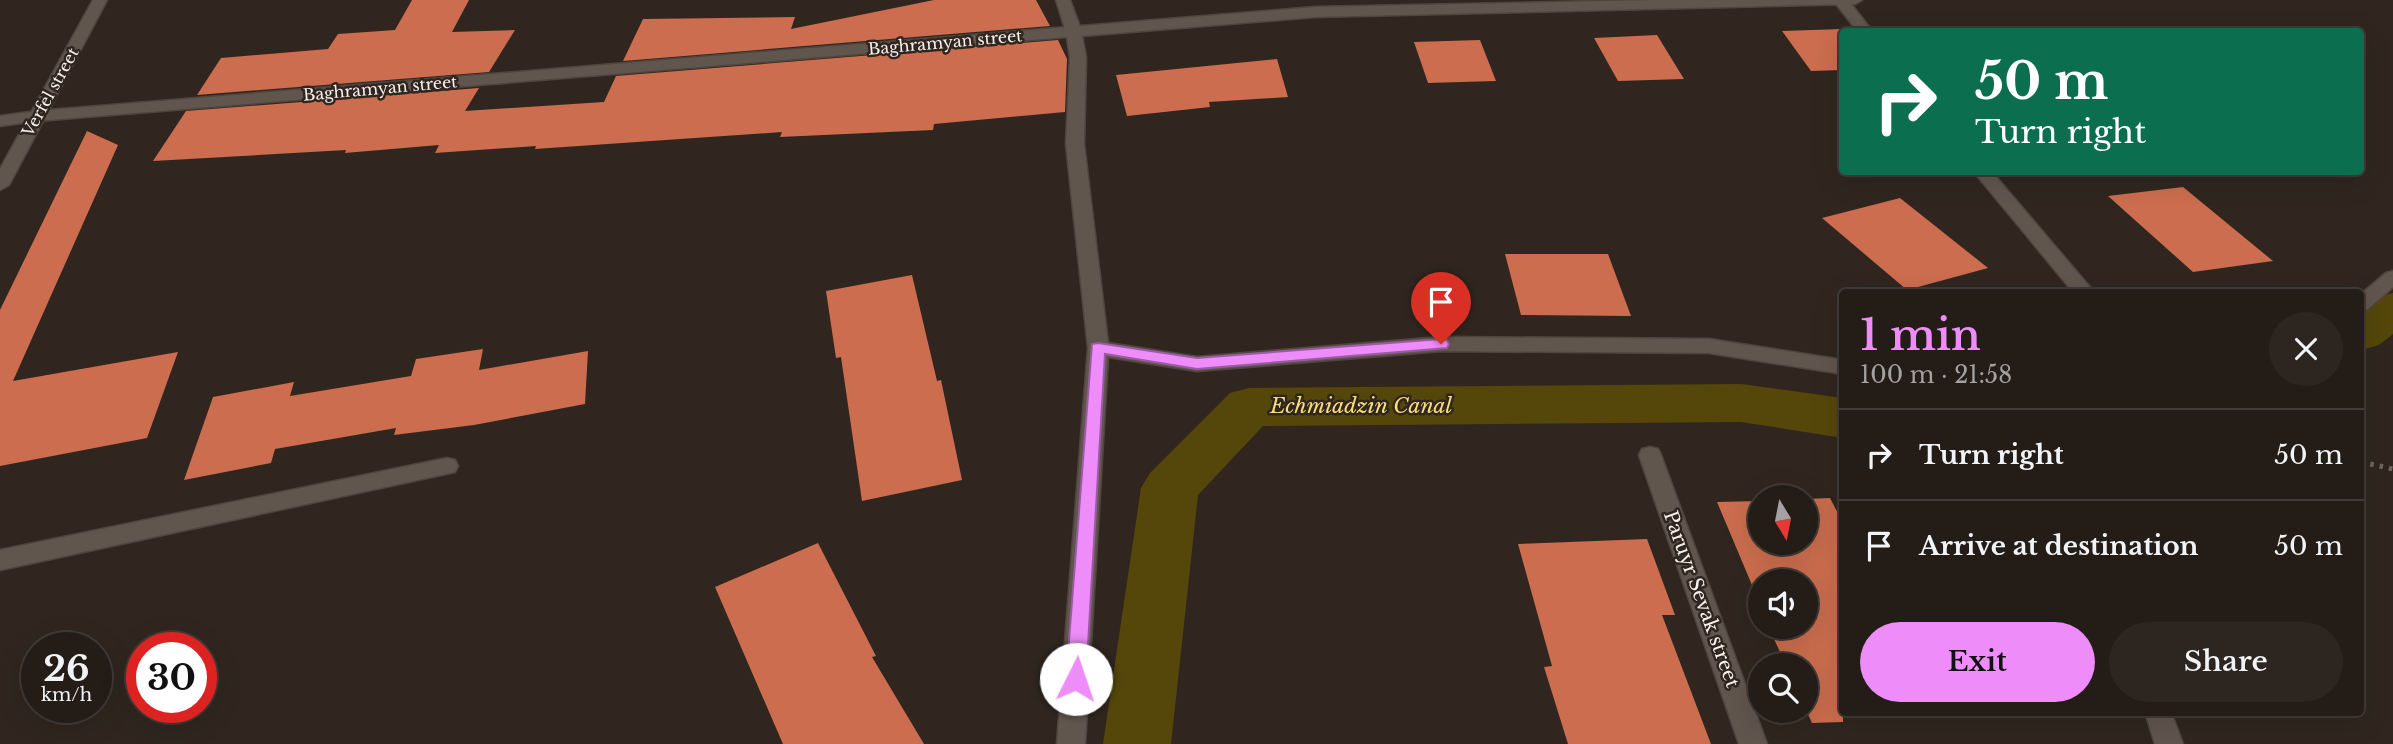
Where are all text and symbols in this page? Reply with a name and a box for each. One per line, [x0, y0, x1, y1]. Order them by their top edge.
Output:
street label: Baghramyan street [867, 25, 1023, 59]
street label: Verfel street [17, 44, 83, 141]
text: 50 m [1975, 51, 2108, 112]
icon: right [1860, 56, 1951, 147]
street label: Baghramyan street [302, 71, 458, 105]
text: Turn right [1975, 112, 2146, 152]
pin [1411, 272, 1471, 344]
icon: arrive [1422, 283, 1460, 321]
text: 1 min [1860, 309, 1981, 361]
button: close [2269, 312, 2343, 386]
text: 100 m · 21:58 [1860, 361, 2012, 389]
water label: Echmiadzin Canal [1269, 393, 1453, 419]
icon: right [1860, 436, 1898, 474]
text: Turn right [1919, 439, 2064, 471]
text: 50 m [2274, 439, 2343, 471]
north arrow [1748, 485, 1818, 555]
map controls [1748, 485, 1818, 723]
street label: Paruyr Sevak street [1659, 508, 1745, 692]
icon: arrive [1860, 527, 1898, 565]
text: Arrive at destination [1919, 530, 2199, 562]
text: 50 m [2274, 530, 2343, 562]
button: sound [1748, 569, 1818, 639]
button: Exit [1860, 622, 2095, 702]
button: Share [2109, 622, 2343, 702]
speed limit sign: 30 [126, 632, 217, 723]
position arrow [1039, 642, 1113, 716]
text: 26 [43, 647, 90, 690]
button: search [1748, 653, 1818, 723]
text: km/h [41, 684, 92, 706]

